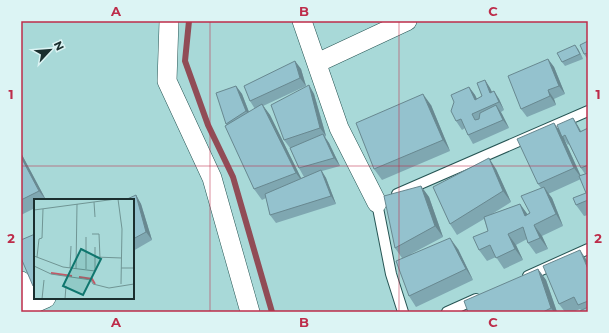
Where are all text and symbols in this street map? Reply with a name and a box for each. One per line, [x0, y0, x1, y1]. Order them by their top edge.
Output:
text: A [110, 3, 122, 19]
text: B [299, 3, 309, 19]
text: C [488, 3, 498, 19]
north arrow [30, 30, 70, 70]
text: N [51, 39, 67, 53]
text: 1 [8, 86, 14, 102]
text: 1 [595, 86, 601, 102]
inset map [34, 199, 134, 299]
text: 2 [7, 230, 15, 246]
text: 2 [594, 230, 602, 246]
text: A [110, 314, 122, 330]
text: B [299, 314, 309, 330]
text: C [488, 314, 498, 330]

